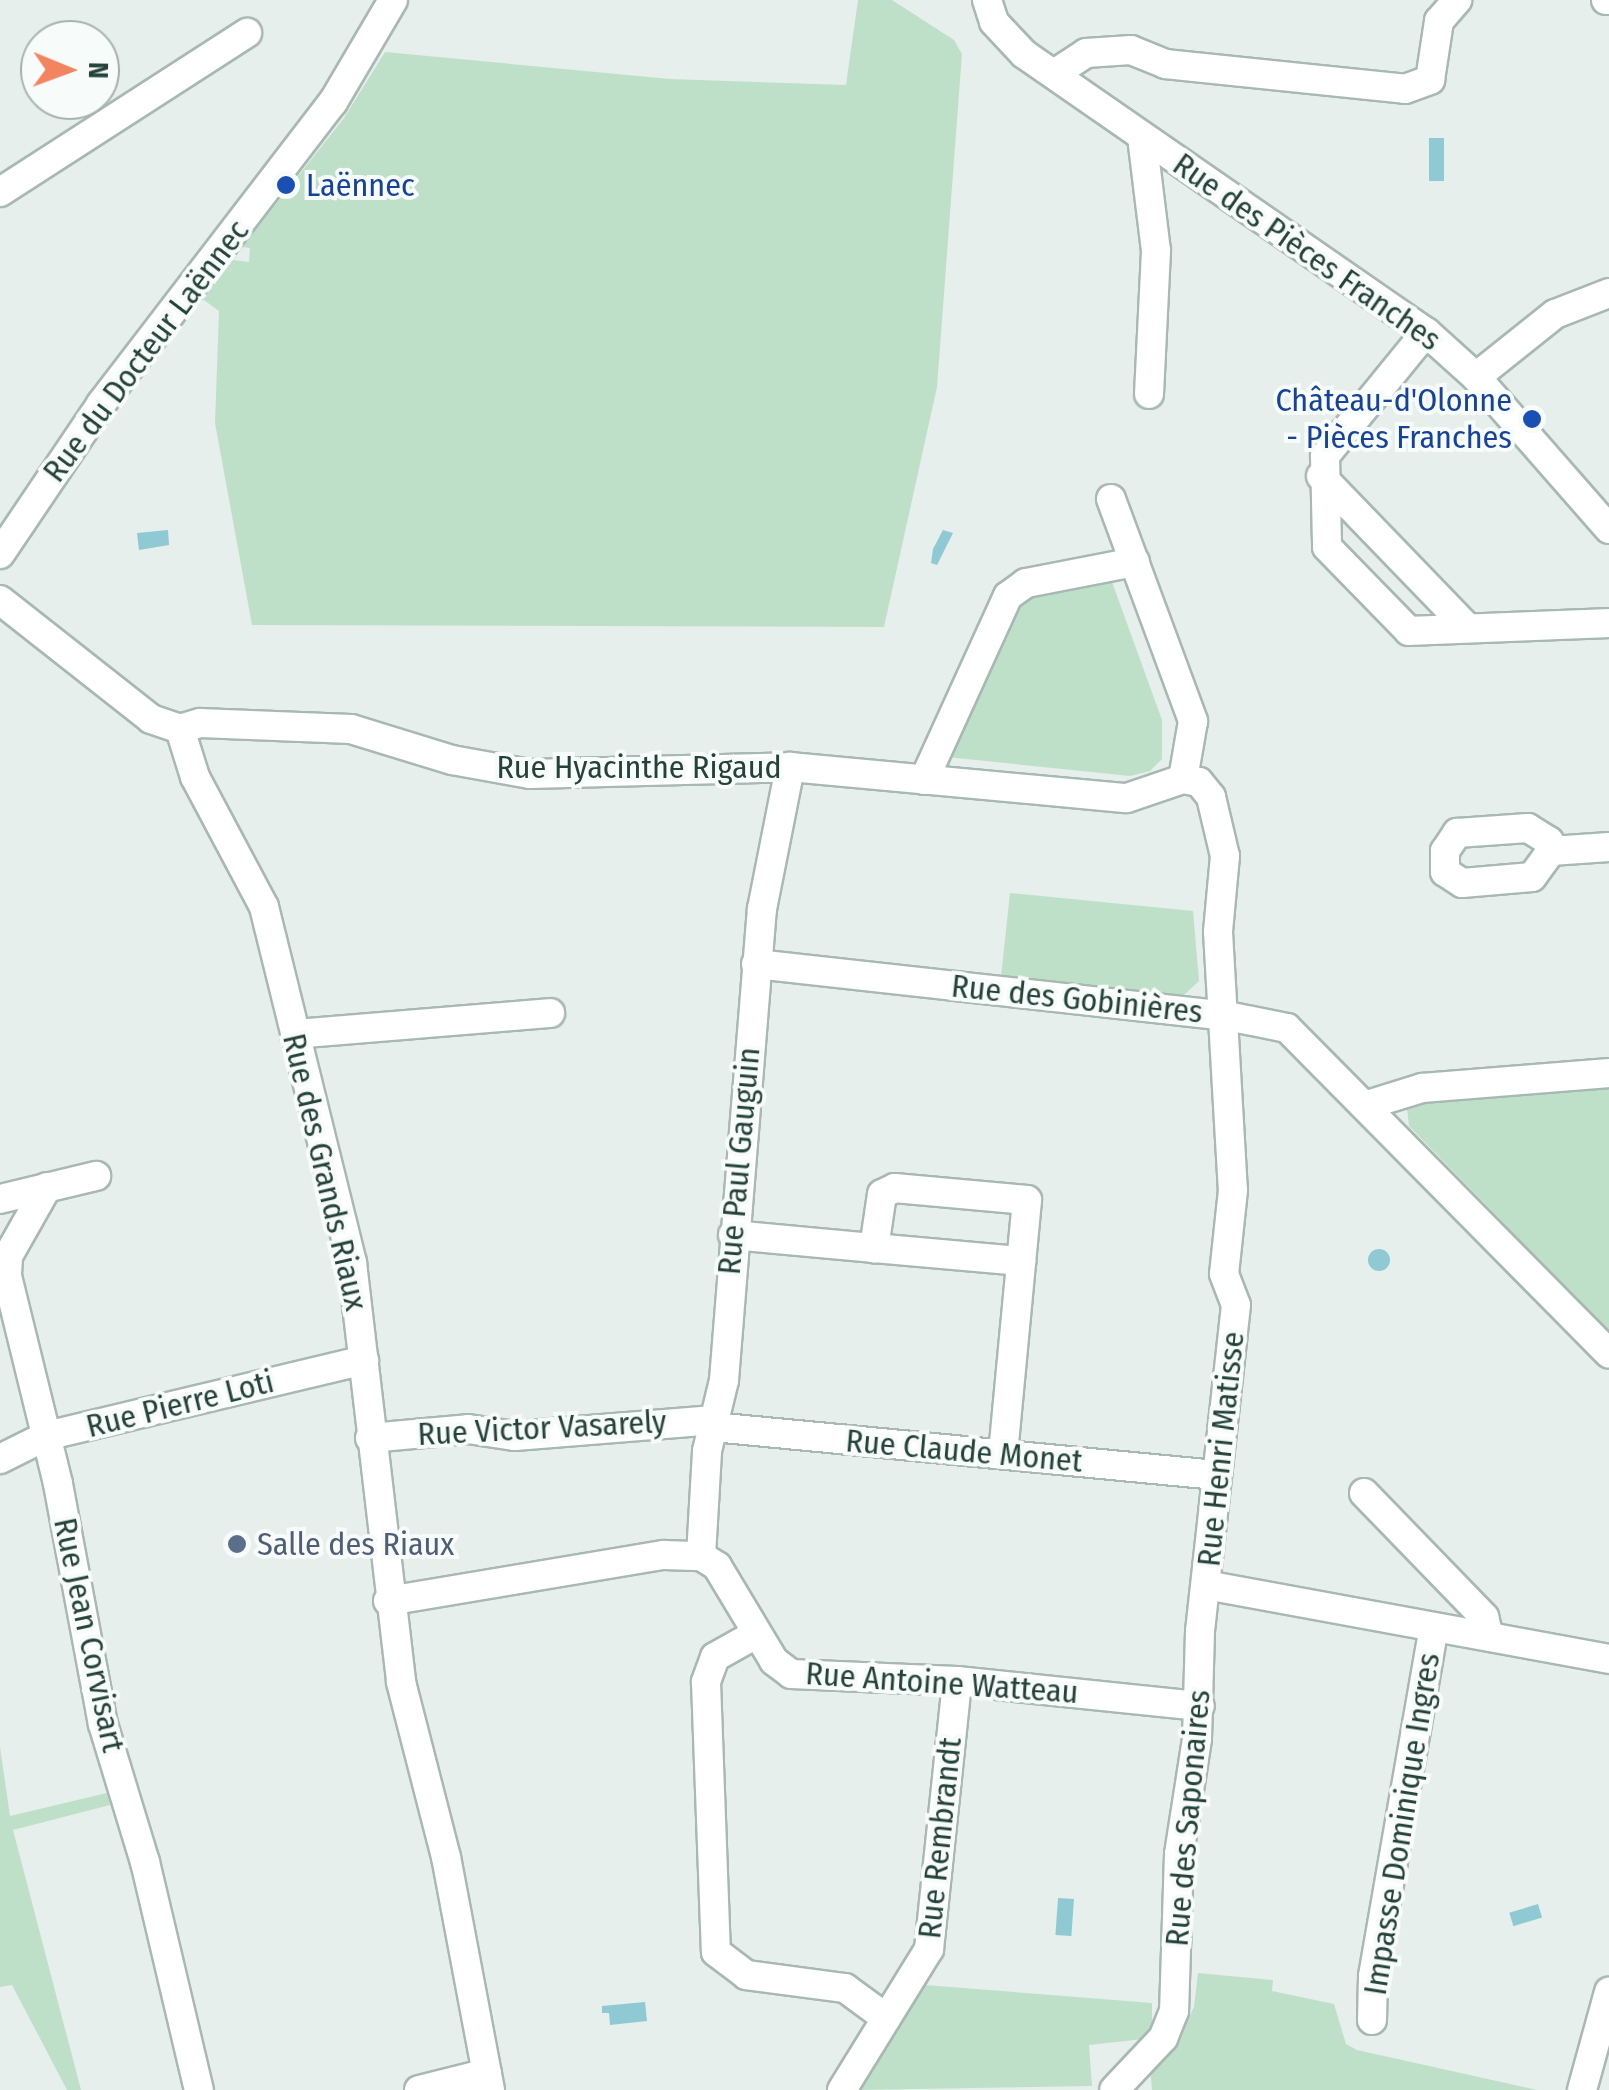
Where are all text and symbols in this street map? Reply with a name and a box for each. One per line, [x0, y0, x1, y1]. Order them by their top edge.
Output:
north arrow [20, 20, 120, 120]
text: N [82, 62, 115, 79]
street label: Rue des Pièces Franches [1166, 145, 1448, 359]
place label: Laënnec [306, 166, 415, 204]
marker: Laënnec [275, 174, 297, 196]
street label: Rue du Docteur Laënnec [35, 212, 257, 490]
place label: Château-d'Olonne - Pièces Franches [1275, 382, 1512, 457]
marker: Château-d'Olonne - Pièces Franches [1521, 408, 1543, 430]
street label: Rue Hyacinthe Rigaud [496, 748, 782, 786]
street label: Rue des Gobinières [949, 967, 1205, 1031]
street label: Rue des Grands Riaux [274, 1030, 376, 1314]
street label: Rue Paul Gauguin [710, 1046, 768, 1276]
street label: Rue Henri Matisse [1190, 1330, 1252, 1568]
street label: Rue Pierre Loti [82, 1362, 278, 1446]
street label: Rue Victor Vasarely [417, 1402, 667, 1454]
street label: Rue Claude Monet [844, 1422, 1084, 1480]
street label: Rue Jean Corvisart [45, 1514, 133, 1756]
place label: Salle des Riaux [257, 1525, 454, 1563]
marker: Salle des Riaux [226, 1533, 248, 1555]
street label: Impasse Dominique Ingres [1356, 1650, 1448, 1998]
street label: Rue Antoine Watteau [804, 1654, 1080, 1712]
street label: Rue des Saponaires [1158, 1688, 1218, 1948]
street label: Rue Rembrandt [910, 1735, 970, 1941]

